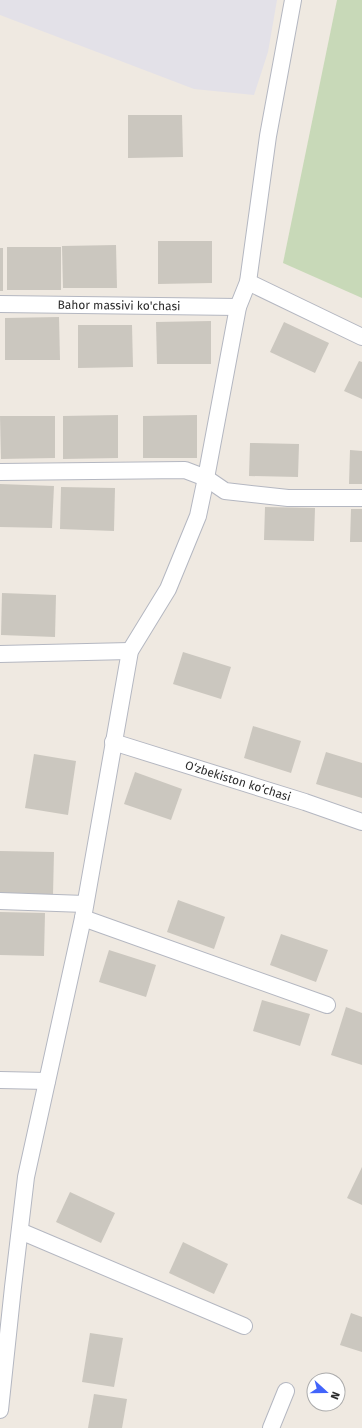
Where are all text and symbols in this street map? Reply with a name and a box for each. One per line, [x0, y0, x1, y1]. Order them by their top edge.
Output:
street label: Bahor massivi ko'chasi [57, 298, 181, 313]
street label: O‘zbekiston ko‘chasi [183, 758, 293, 804]
north arrow [306, 1372, 346, 1412]
text: N [327, 1390, 342, 1401]

